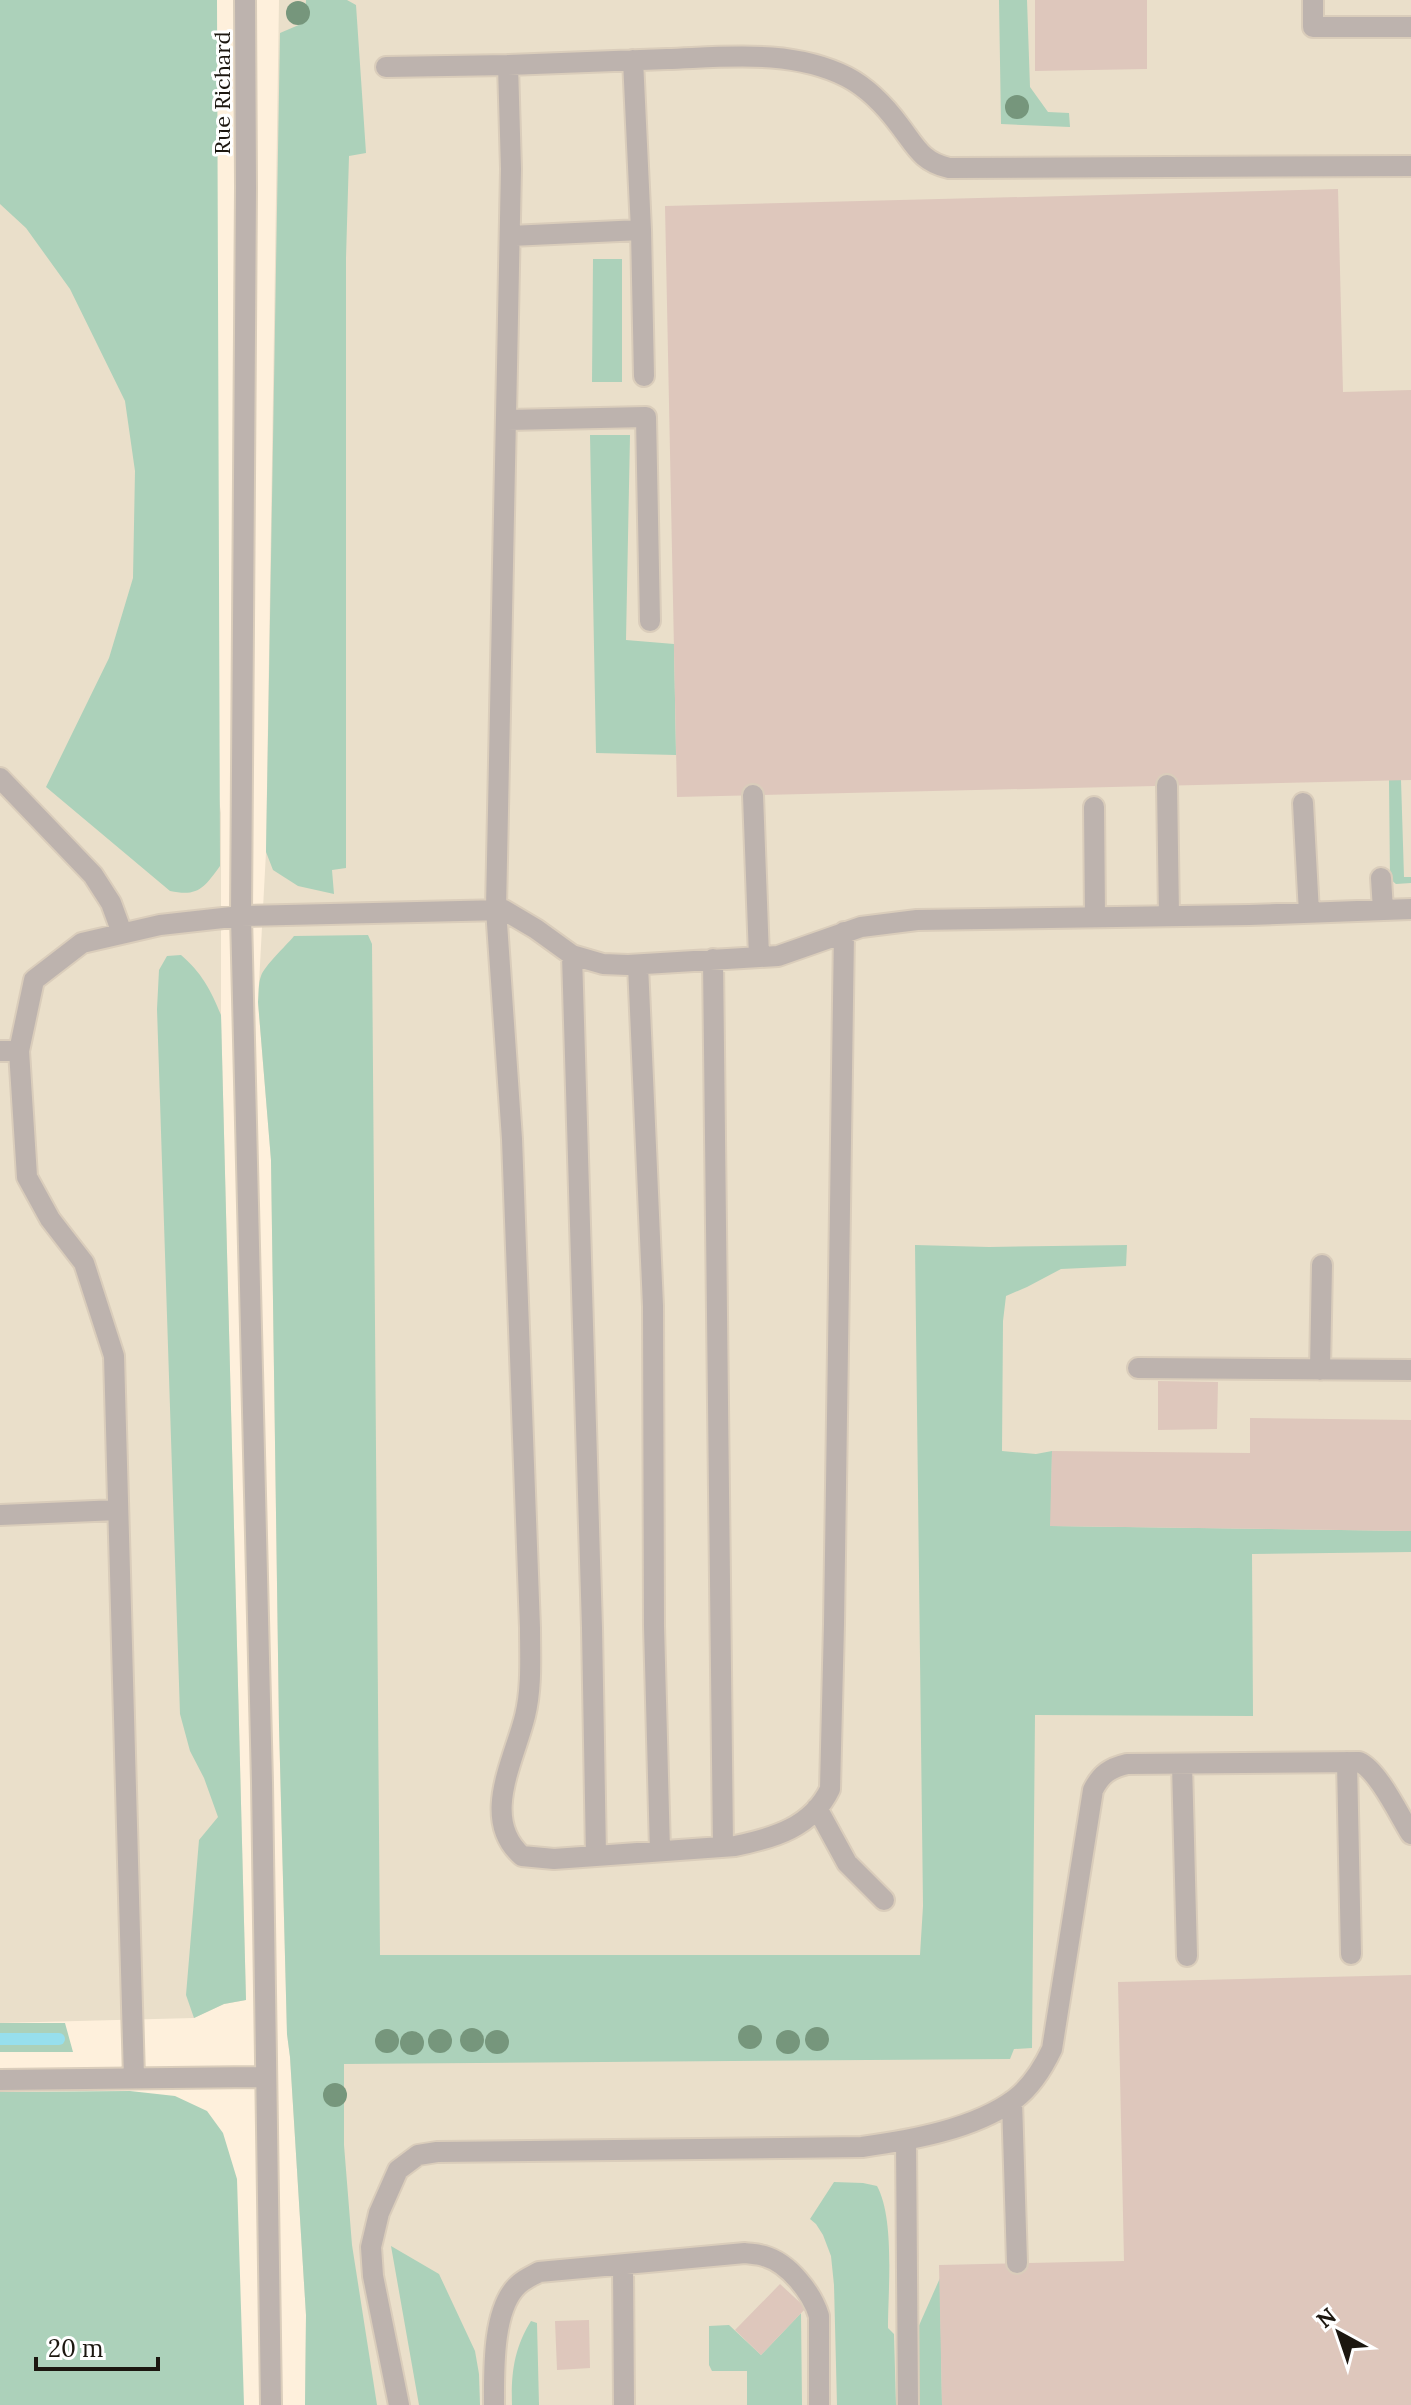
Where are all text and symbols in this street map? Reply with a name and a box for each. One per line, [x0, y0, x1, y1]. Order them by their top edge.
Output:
street label: Rue Richard [208, 31, 236, 155]
north arrow [1299, 2293, 1379, 2373]
text: N [1311, 2301, 1342, 2334]
scale bar [36, 2321, 158, 2371]
text: 20 m [48, 2333, 104, 2364]

